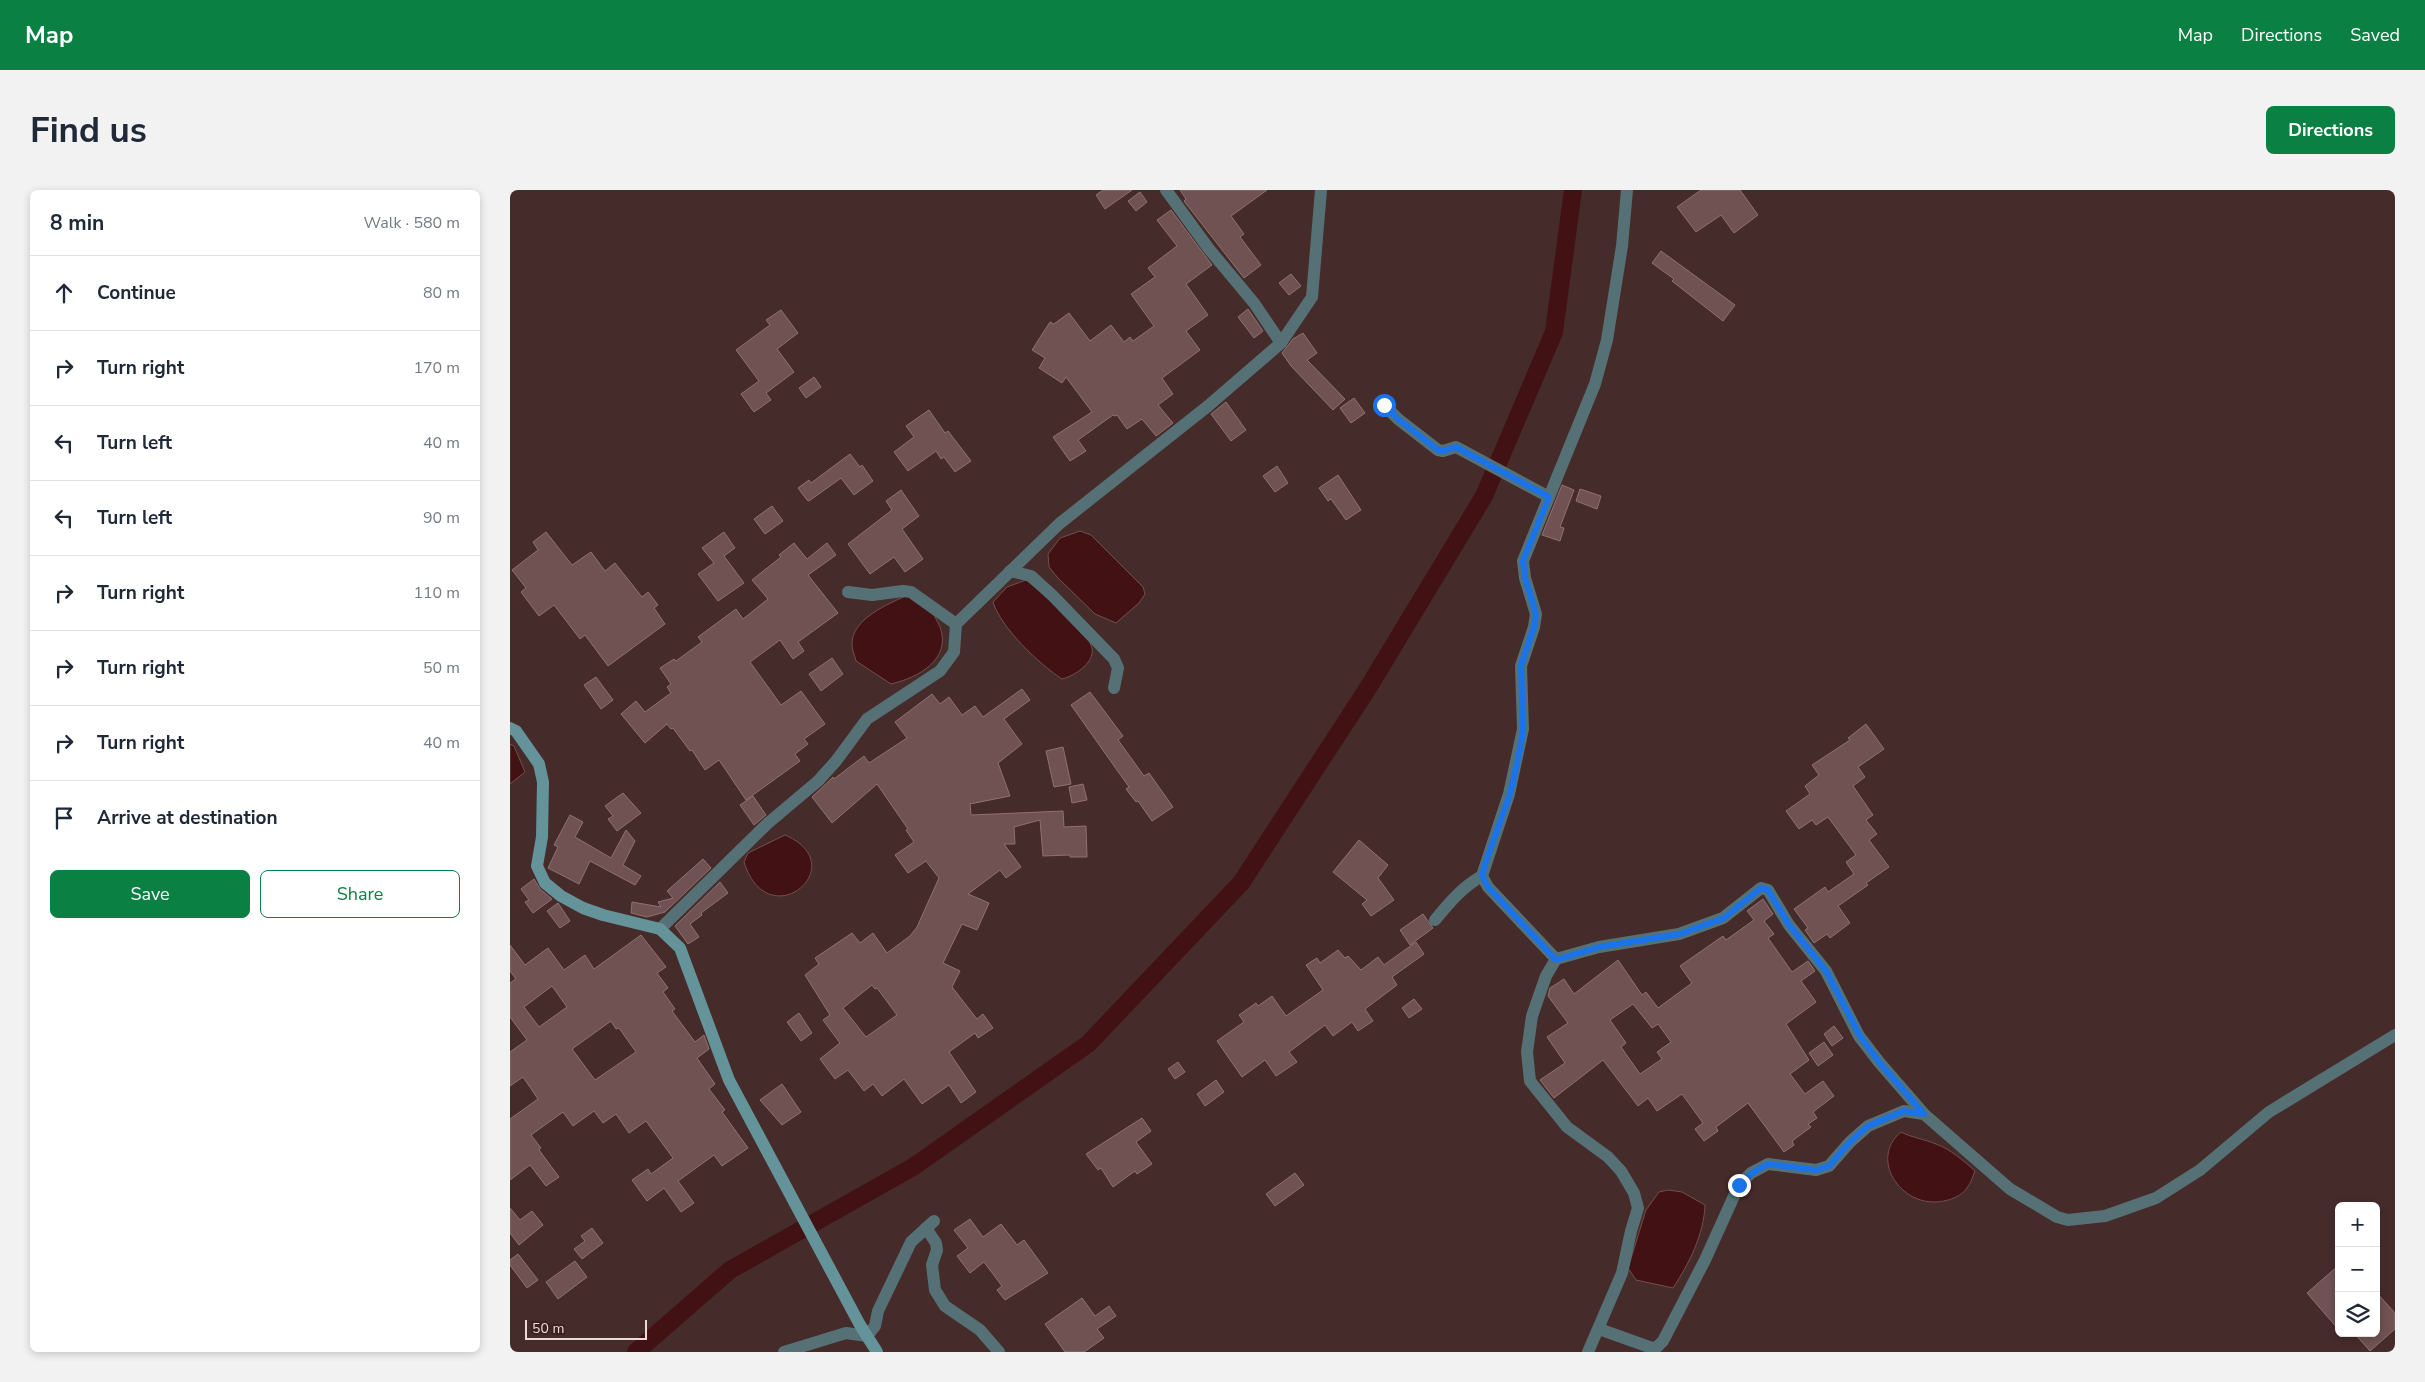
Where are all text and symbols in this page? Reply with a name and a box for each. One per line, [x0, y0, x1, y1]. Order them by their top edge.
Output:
text: Map [25, 19, 73, 51]
text: Map [2178, 23, 2213, 47]
text: Directions [2241, 23, 2322, 47]
text: Saved [2350, 23, 2400, 47]
button: Directions [2266, 106, 2395, 154]
text: Find us [30, 107, 147, 154]
text: 8 min [50, 209, 104, 237]
text: Walk · 580 m [364, 212, 460, 234]
icon: ahead [50, 279, 78, 307]
text: Continue [97, 280, 176, 306]
text: 80 m [423, 282, 460, 304]
icon: right [50, 354, 78, 382]
text: Turn right [97, 355, 184, 381]
text: 170 m [413, 357, 460, 379]
route start [1373, 394, 1396, 417]
icon: left [50, 429, 78, 457]
text: Turn left [97, 430, 172, 456]
text: 40 m [423, 432, 460, 454]
icon: left [50, 504, 78, 532]
text: Turn left [97, 505, 172, 531]
text: 90 m [423, 507, 460, 529]
icon: right [50, 579, 78, 607]
text: Turn right [97, 580, 184, 606]
text: 110 m [413, 582, 460, 604]
icon: right [50, 654, 78, 682]
text: Turn right [97, 655, 184, 681]
text: 50 m [423, 657, 460, 679]
icon: right [50, 729, 78, 757]
text: Turn right [97, 730, 184, 756]
text: 40 m [423, 732, 460, 754]
icon: arrive [50, 804, 78, 832]
text: Arrive at destination [97, 805, 278, 831]
button: Save [50, 870, 250, 918]
button: Share [260, 870, 460, 918]
route end [1728, 1174, 1751, 1197]
map controls [2335, 1202, 2380, 1337]
button: + [2335, 1202, 2380, 1247]
button: − [2335, 1247, 2380, 1292]
button: layers [2335, 1292, 2380, 1337]
scale bar [525, 1317, 648, 1340]
text: 50 m [532, 1319, 564, 1338]

